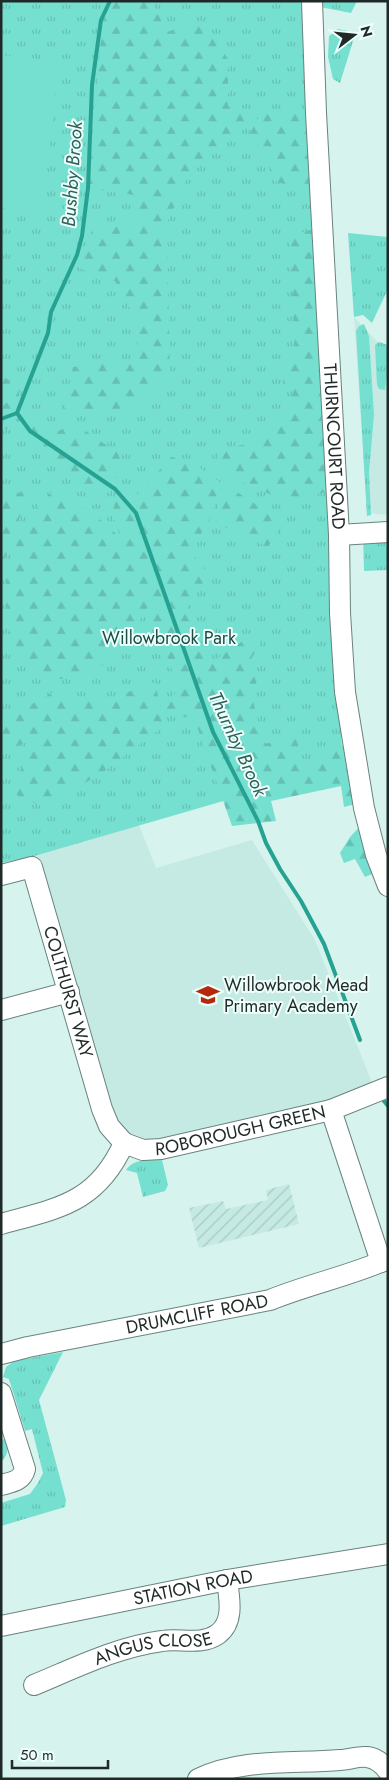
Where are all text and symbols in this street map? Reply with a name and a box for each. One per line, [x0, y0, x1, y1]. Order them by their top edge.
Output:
north arrow [329, 10, 379, 60]
text: N [355, 23, 378, 40]
water label: Bushby Brook [55, 119, 89, 228]
street label: THURNCOURT ROAD [317, 363, 352, 530]
park label: Willowbrook Park [102, 625, 236, 651]
water label: Thurnby Brook [202, 687, 274, 802]
street label: COLTHURST WAY [37, 923, 100, 1062]
place label: Willowbrook Mead Primary Academy [224, 972, 369, 1019]
school or university icon: Willowbrook Mead Primary Academy [195, 982, 221, 1008]
street label: ROBOROUGH GREEN [155, 1099, 328, 1162]
street label: DRUMCLIFF ROAD [124, 1288, 270, 1341]
street label: STATION ROAD [131, 1563, 255, 1612]
street label: ANGUS CLOSE [90, 1625, 216, 1672]
scale bar [12, 1738, 109, 1770]
text: 50 m [20, 1744, 54, 1766]

